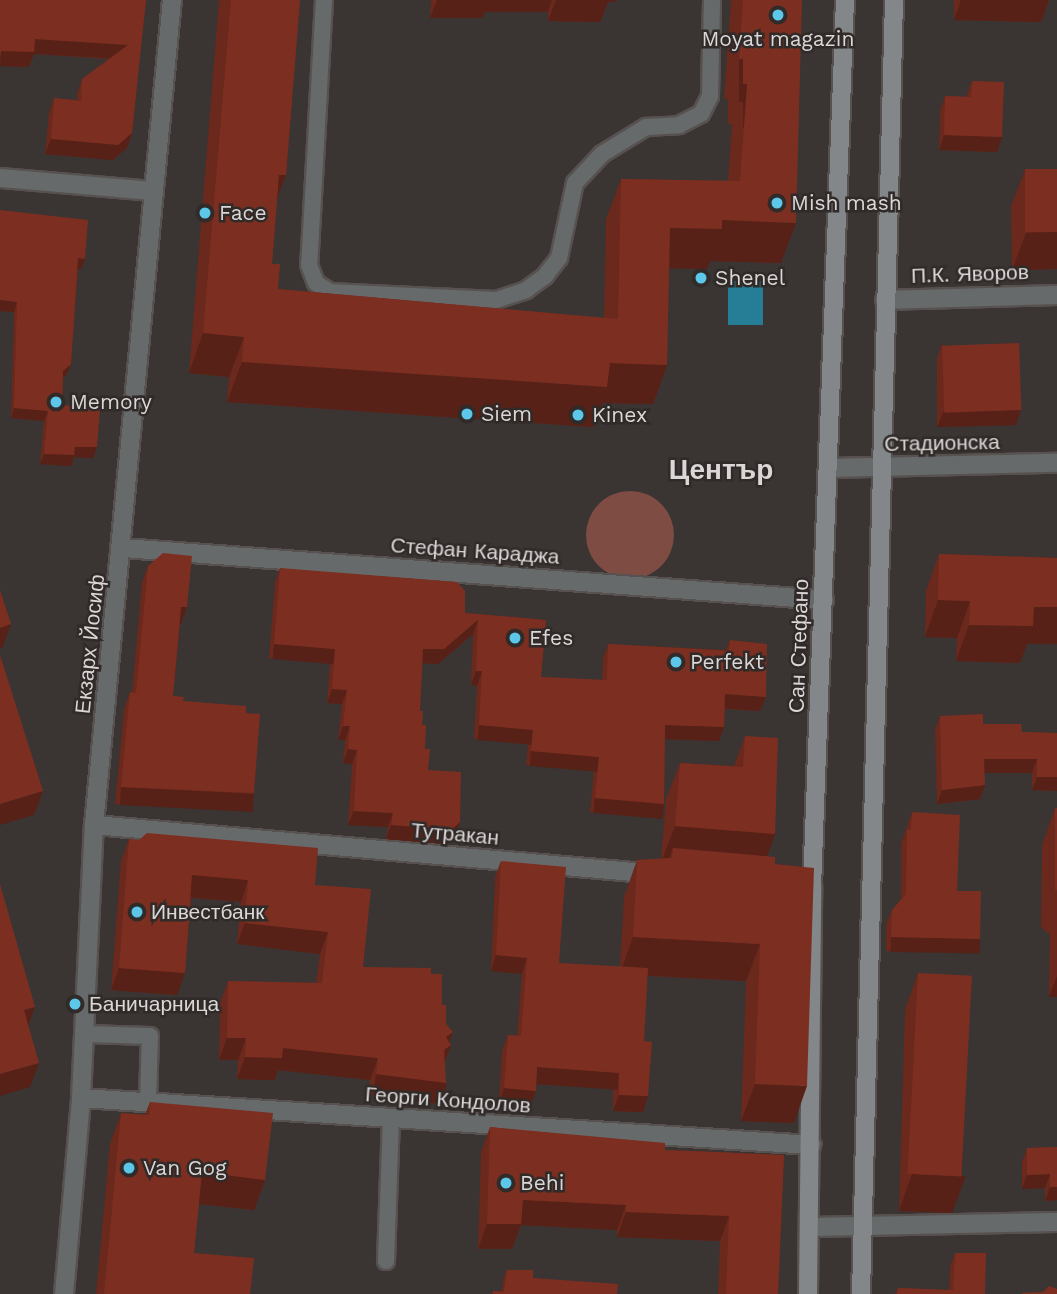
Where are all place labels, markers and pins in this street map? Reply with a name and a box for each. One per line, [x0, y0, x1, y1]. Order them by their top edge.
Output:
marker: Moyat magazin [770, 7, 786, 23]
place label: Moyat magazin [702, 26, 854, 52]
place label: Mish mash [791, 190, 902, 216]
marker: Mish mash [769, 195, 785, 211]
place label: Face [219, 200, 267, 226]
marker: Face [197, 205, 213, 221]
place label: Shenel [715, 265, 785, 291]
marker: Shenel [693, 270, 709, 286]
place label: Memory [70, 389, 152, 415]
marker: Memory [48, 394, 64, 410]
place label: Siem [481, 401, 532, 427]
place label: Kinex [592, 402, 647, 428]
marker: Siem [459, 406, 475, 422]
marker: Kinex [570, 407, 586, 423]
place label: Efes [529, 625, 573, 651]
marker: Efes [507, 630, 523, 646]
place label: Perfekt [690, 649, 764, 675]
marker: Perfekt [668, 654, 684, 670]
place label: Инвестбанк [151, 899, 264, 925]
marker: Инвестбанк [129, 904, 145, 920]
place label: Баничарница [89, 991, 219, 1017]
marker: Баничарница [67, 996, 83, 1012]
place label: Van Gog [143, 1155, 226, 1181]
marker: Van Gog [121, 1160, 137, 1176]
place label: Behi [520, 1170, 564, 1196]
marker: Behi [498, 1175, 514, 1191]

